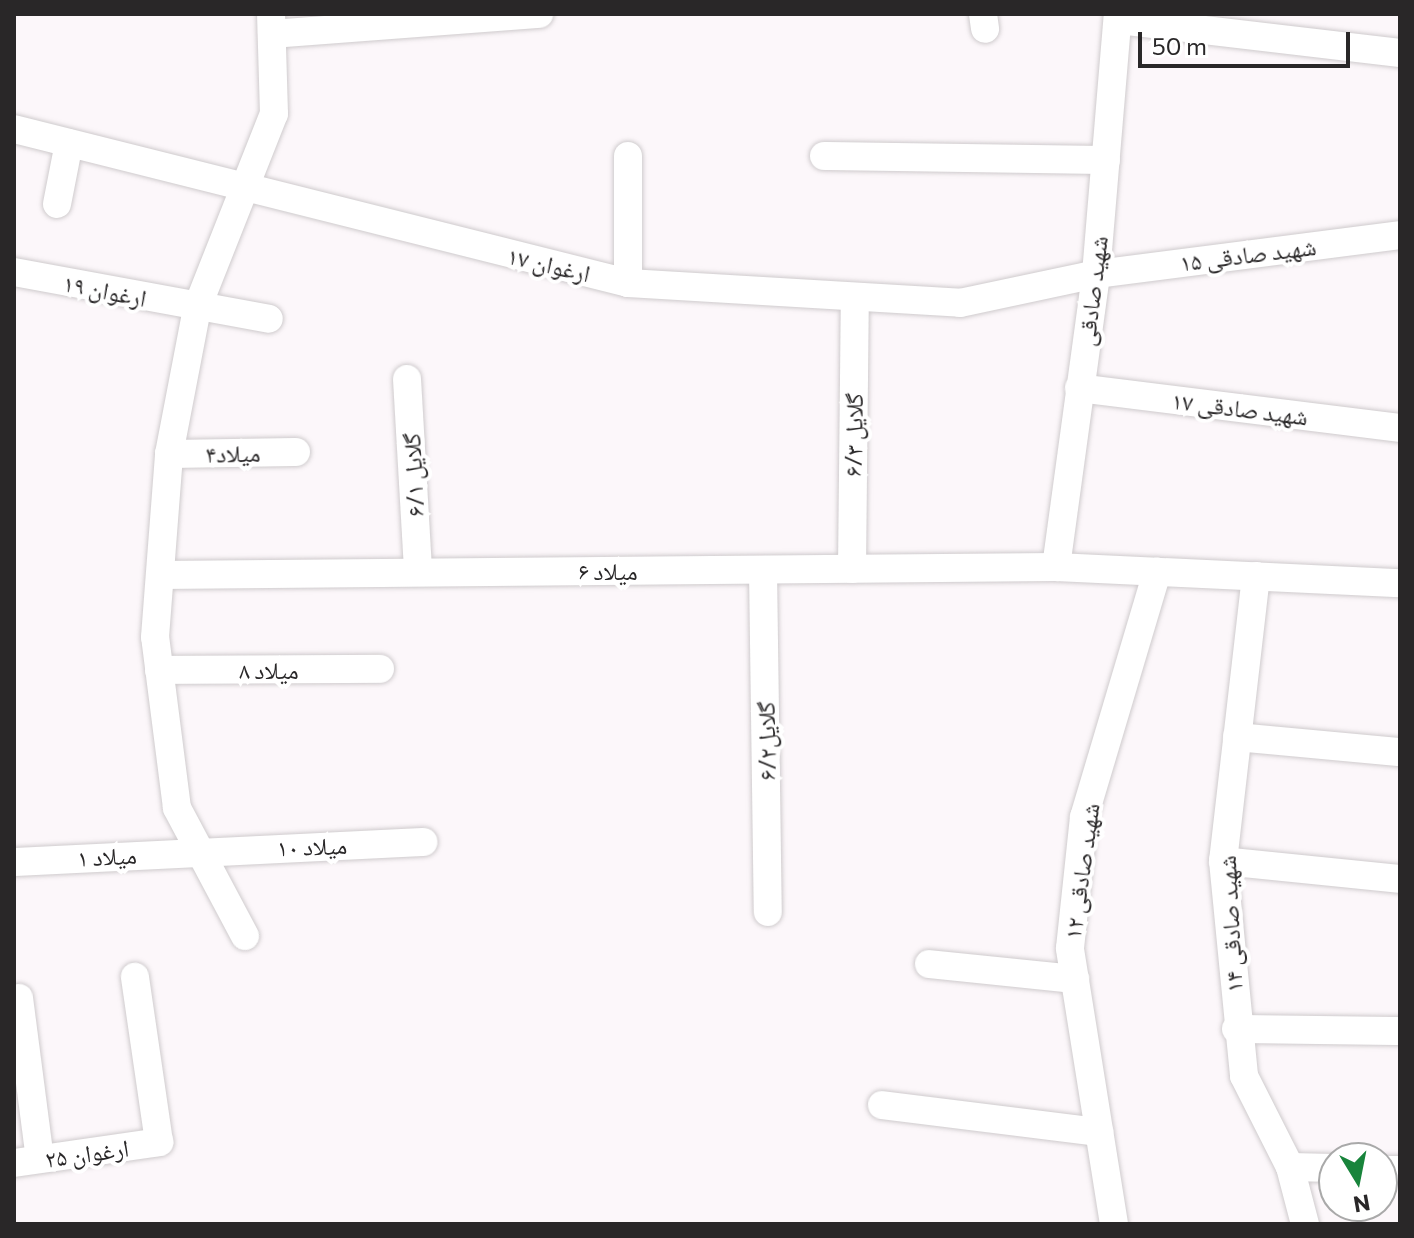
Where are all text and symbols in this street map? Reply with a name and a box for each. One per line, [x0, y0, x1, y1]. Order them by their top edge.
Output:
scale bar [1142, 16, 1354, 66]
text: 50 m [1152, 31, 1207, 60]
street label: شهید صادقی ۱۵ [1178, 231, 1318, 277]
street label: شهید صادقی [1071, 234, 1113, 348]
street label: ارغوان ۱۷ [505, 240, 593, 288]
street label: ارغوان ۱۹ [61, 268, 149, 312]
street label: شهید صادقی ۱۷ [1170, 385, 1310, 431]
street label: گلایل ۶/۳ [838, 393, 868, 477]
street label: گلایل ۶/۱ [396, 432, 430, 518]
street label: میلاد۴ [205, 438, 261, 468]
street label: میلاد ۶ [578, 557, 638, 585]
street label: میلاد ۸ [239, 656, 299, 684]
street label: گلایل۶/۲ [751, 701, 781, 781]
street label: شهید صادقی ۱۲ [1057, 801, 1105, 941]
street label: میلاد ۱۰ [276, 830, 348, 862]
street label: میلاد ۱ [77, 840, 137, 872]
street label: شهید صادقی ۱۴ [1212, 855, 1248, 993]
street label: ارغوان ۲۵ [43, 1133, 131, 1173]
north arrow [1318, 1142, 1398, 1222]
text: N [1351, 1189, 1372, 1219]

